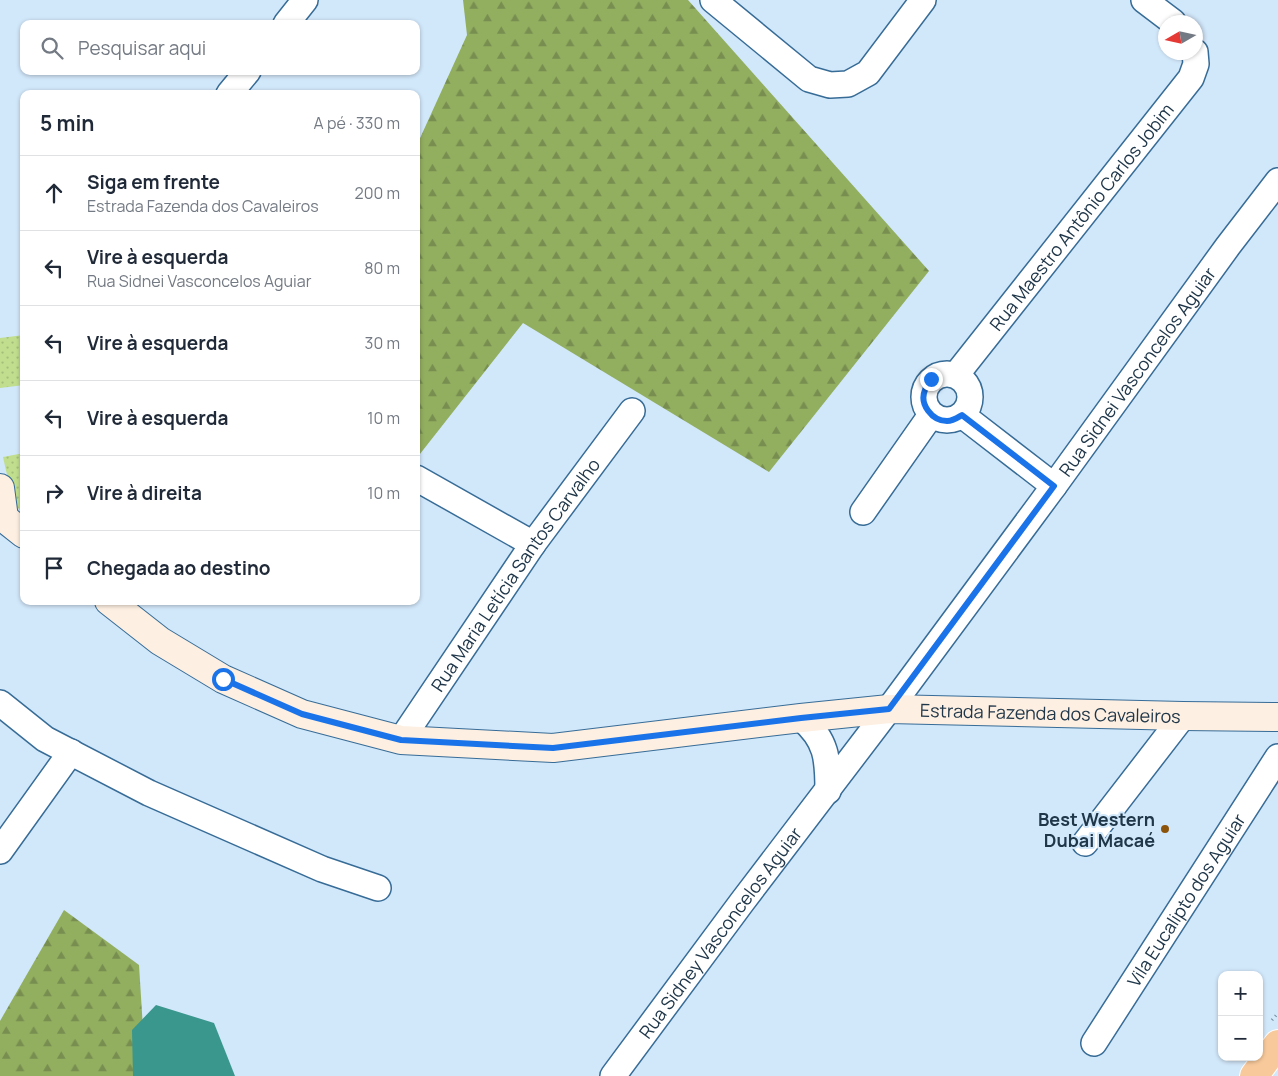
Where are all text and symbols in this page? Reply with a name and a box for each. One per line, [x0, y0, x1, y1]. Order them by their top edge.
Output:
north arrow [1158, 15, 1203, 60]
search box [20, 20, 420, 75]
icon: search [38, 34, 66, 62]
text: Pesquisar aqui [78, 35, 206, 61]
street label: Rua Maestro Antônio Carlos Jobim [984, 98, 1179, 335]
text: 5 min [40, 109, 94, 137]
text: A pé · 330 m [314, 112, 400, 134]
text: Siga em frente [87, 169, 220, 195]
icon: ahead [40, 179, 68, 207]
text: 200 m [355, 182, 400, 204]
text: Estrada Fazenda dos Cavaleiros [87, 195, 319, 217]
text: Vire à esquerda [87, 244, 228, 270]
icon: left [40, 254, 68, 282]
text: 80 m [364, 257, 400, 279]
street label: Rua Sidnei Vasconcelos Aguiar [1053, 262, 1221, 481]
text: Rua Sidnei Vasconcelos Aguiar [87, 270, 311, 292]
icon: left [40, 329, 68, 357]
text: Vire à esquerda [87, 330, 228, 356]
text: 30 m [365, 332, 400, 354]
route end [920, 368, 943, 391]
icon: left [40, 404, 68, 432]
text: Vire à esquerda [87, 405, 228, 431]
text: 10 m [367, 407, 400, 429]
street label: Rua Maria Letícia Santos Carvalho [425, 453, 605, 696]
icon: right [40, 479, 68, 507]
text: Vire à direita [87, 480, 202, 506]
text: 10 m [367, 482, 400, 504]
icon: arrive [40, 554, 68, 582]
text: Chegada ao destino [87, 555, 270, 581]
route start [212, 668, 235, 691]
street label: Estrada Fazenda dos Cavaleiros [920, 698, 1181, 728]
place label: Best Western Dubai Macaé [1038, 807, 1155, 852]
street label: Vila Eucalipto dos Aguiar [1121, 808, 1251, 991]
street label: Rua Sidney Vasconcelos Aguiar [633, 822, 807, 1043]
marker: Best Western Dubai Macaé [1159, 823, 1171, 835]
map controls [1218, 971, 1263, 1061]
button: + [1218, 971, 1263, 1016]
button: − [1218, 1016, 1263, 1061]

